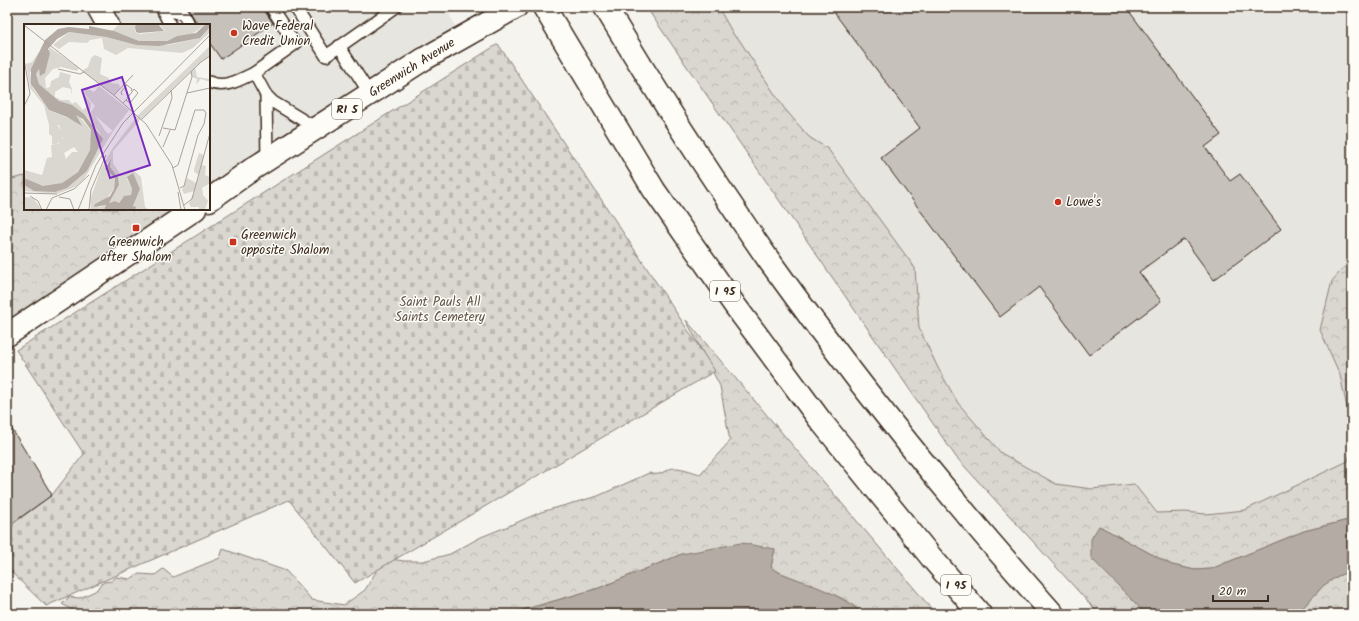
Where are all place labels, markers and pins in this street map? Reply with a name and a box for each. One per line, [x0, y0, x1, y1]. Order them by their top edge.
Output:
place label: Wave Federal Credit Union [242, 16, 313, 52]
marker: Wave Federal Credit Union [229, 28, 239, 38]
place label: Lowe's [1066, 192, 1101, 213]
marker: Lowe's [1053, 197, 1063, 207]
marker: Greenwich after Shalom [131, 223, 141, 233]
place label: Greenwich opposite Shalom [241, 225, 329, 261]
place label: Greenwich after Shalom [101, 232, 171, 268]
marker: Greenwich opposite Shalom [228, 237, 238, 247]

